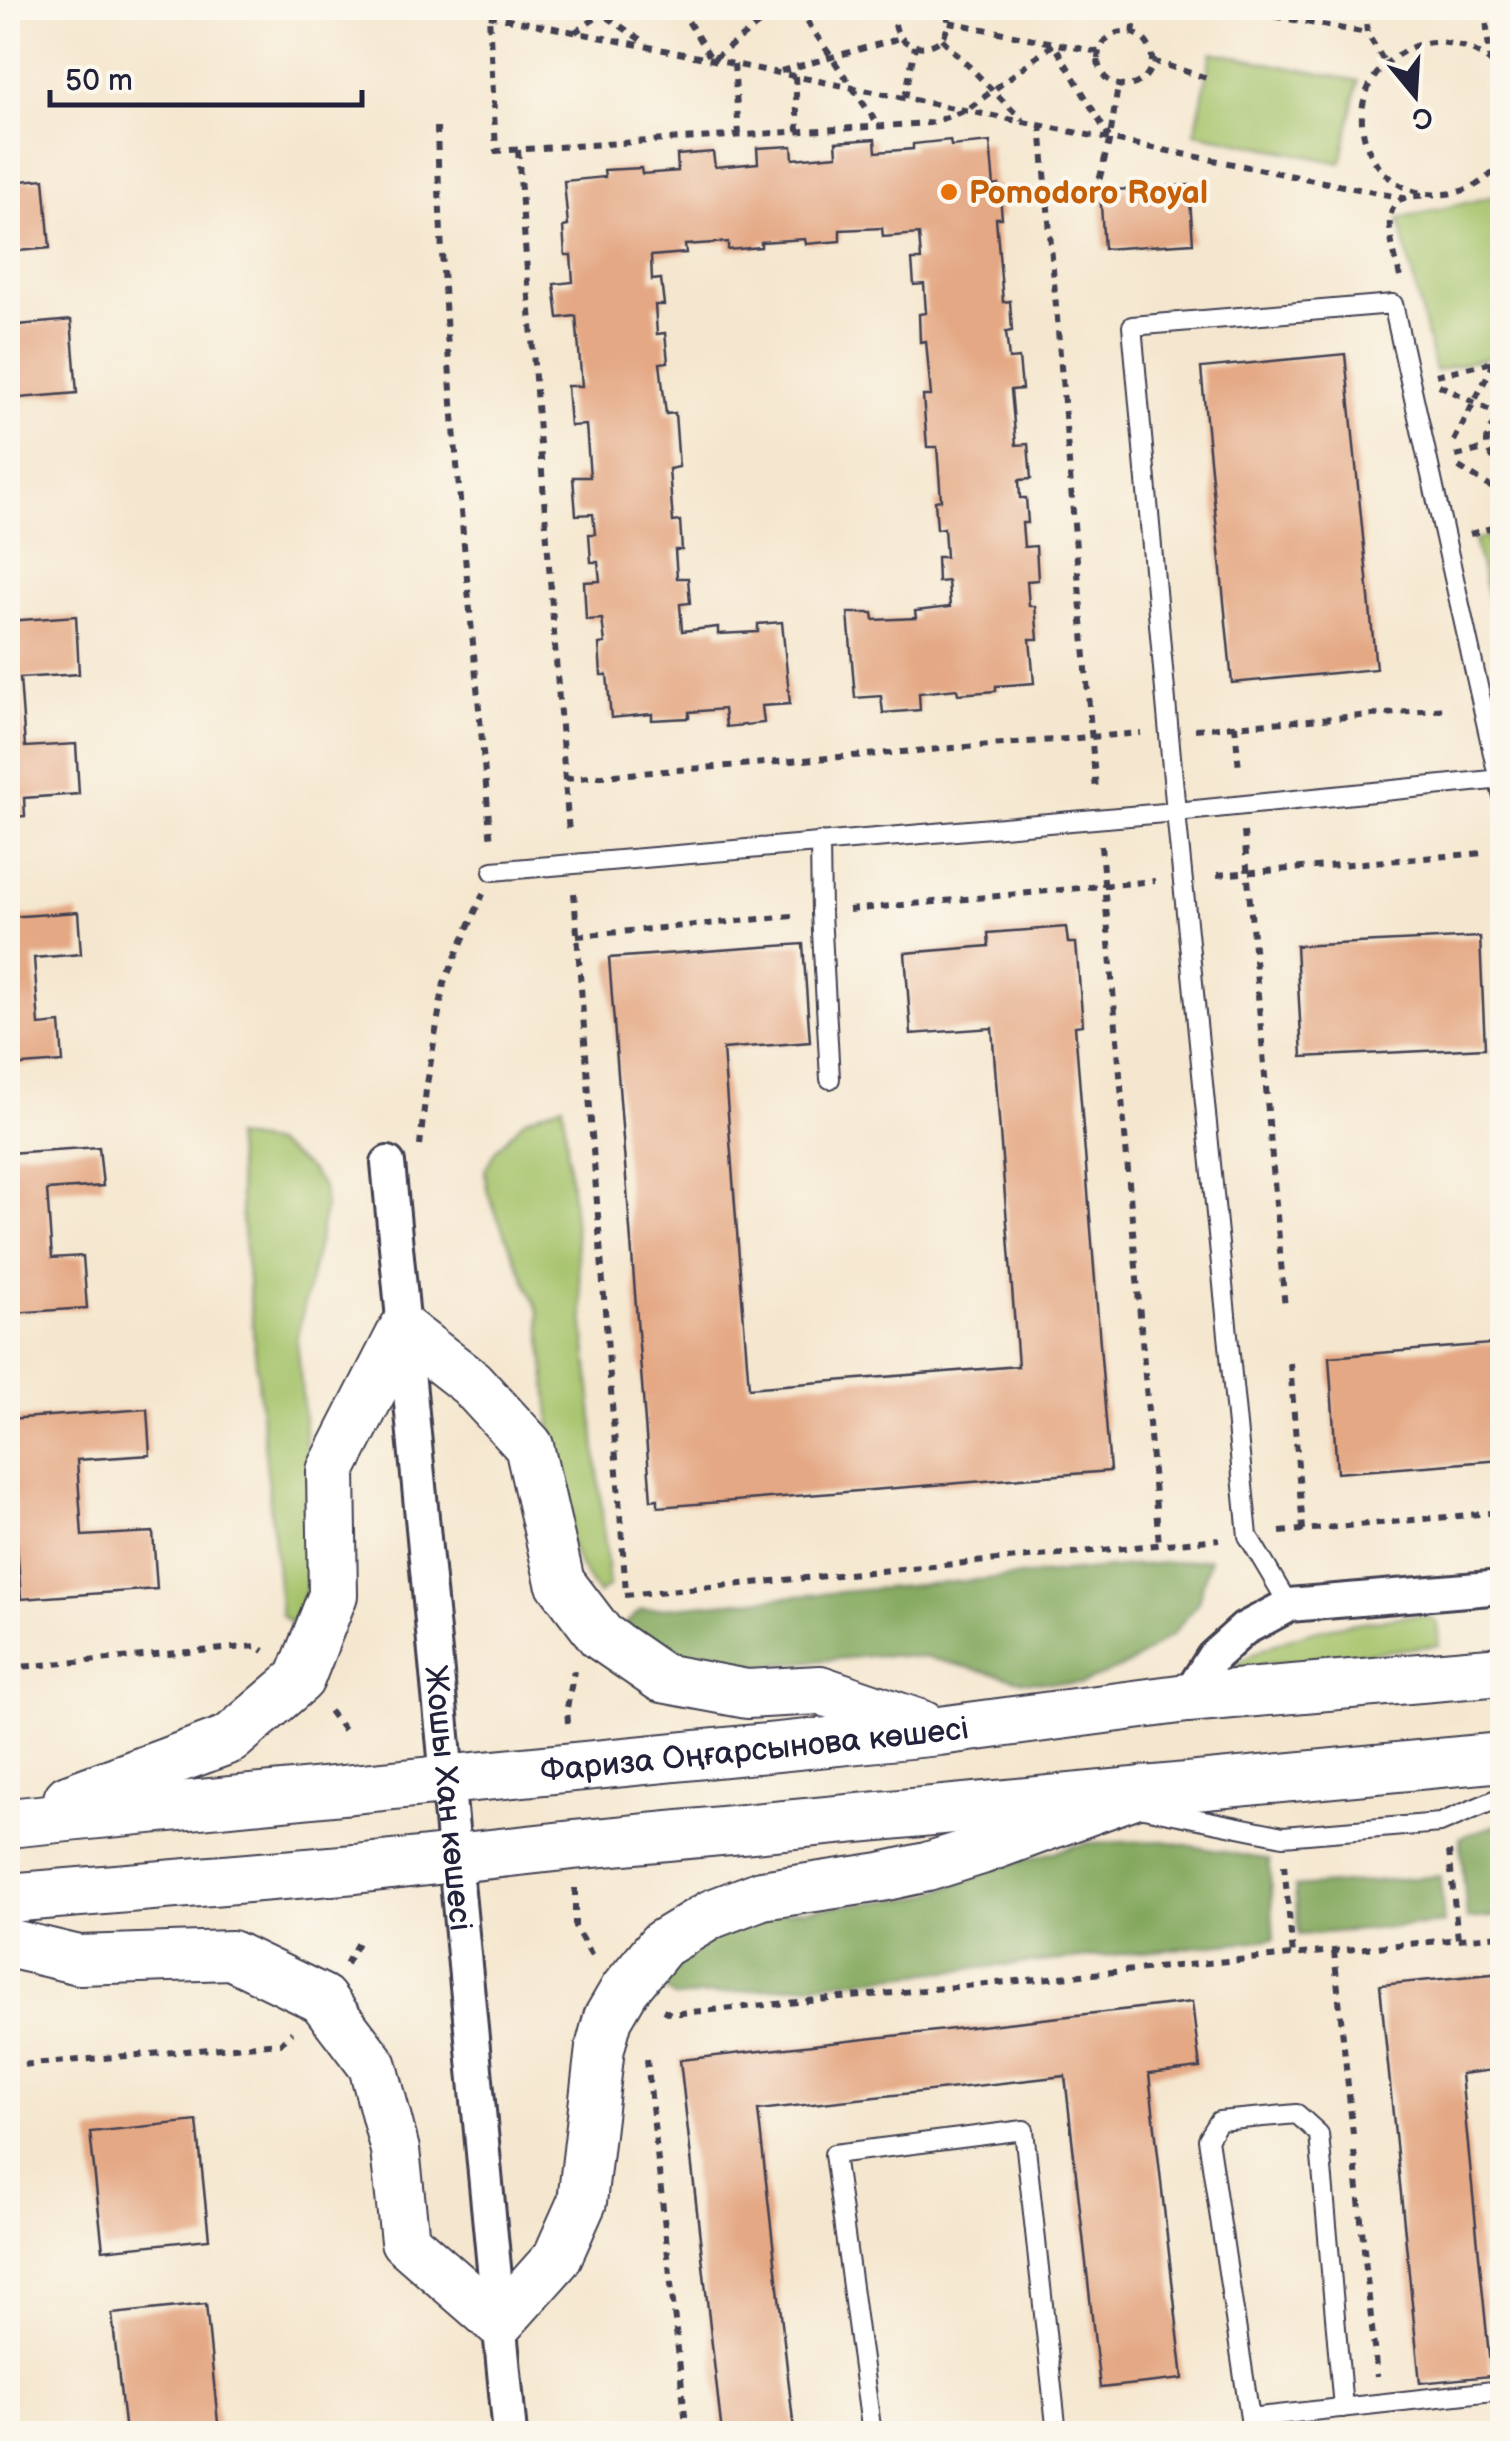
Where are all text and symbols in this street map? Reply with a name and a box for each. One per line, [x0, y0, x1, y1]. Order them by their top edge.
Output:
scale bar [50, 45, 362, 107]
north arrow [1365, 45, 1465, 145]
text: 50 m [65, 63, 133, 99]
text: С [1407, 99, 1437, 136]
place label: Pomodoro Royal [969, 174, 1208, 213]
marker: Pomodoro Royal [938, 181, 960, 203]
street label: Жошы Хан көшесі [415, 1664, 480, 1933]
street label: Фариза Оңғарсынова көшесі [538, 1709, 971, 1791]

